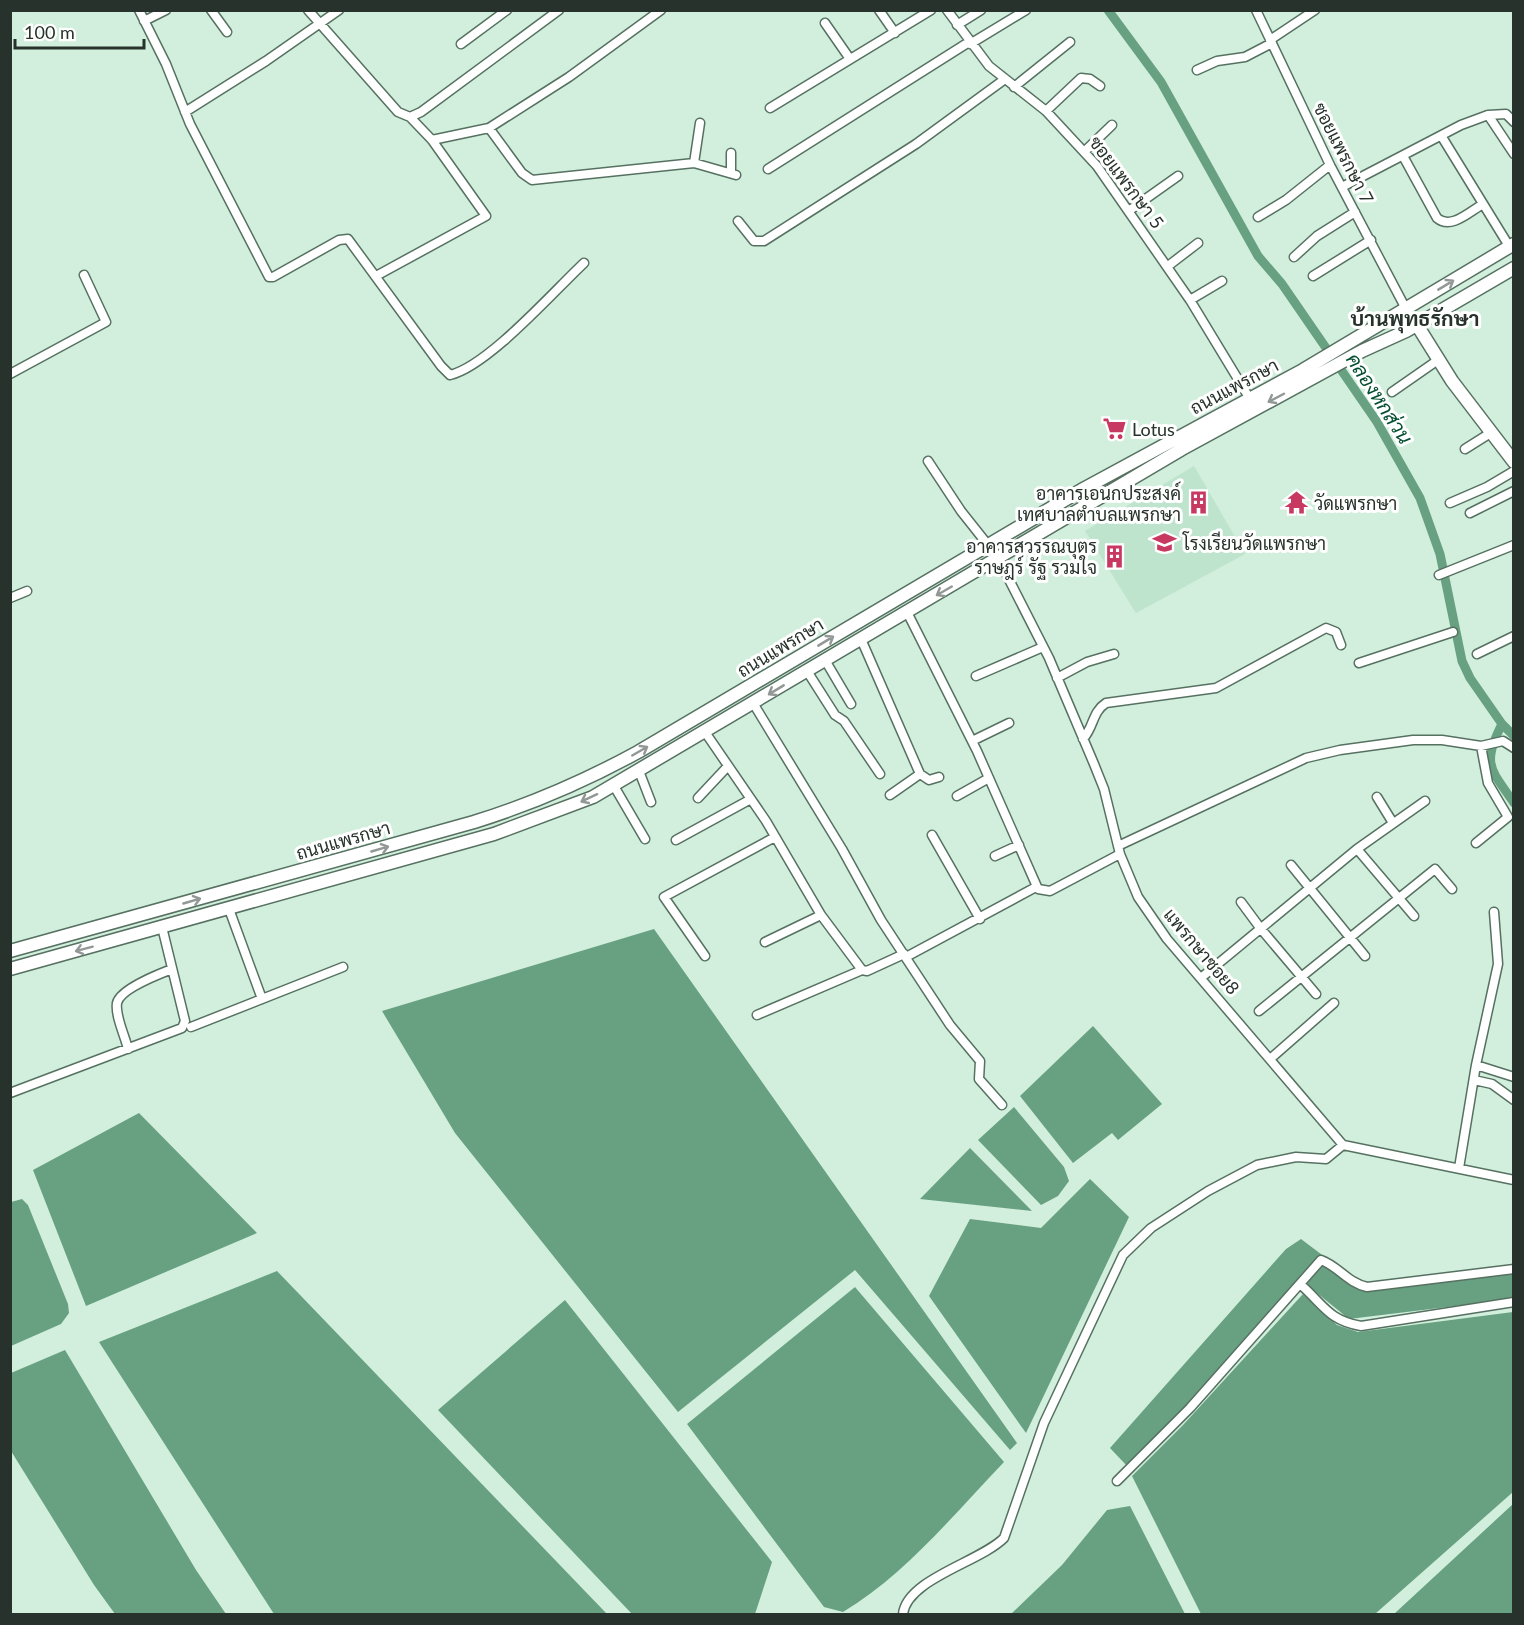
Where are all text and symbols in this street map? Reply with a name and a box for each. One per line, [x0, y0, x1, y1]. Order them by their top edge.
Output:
scale bar [15, 12, 144, 50]
text: 100 m [24, 21, 75, 43]
street label: ซอยแพรกษา 7 [1309, 99, 1379, 207]
street label: ซอยแพรกษา 5 [1085, 131, 1169, 233]
one-way arrow [1437, 278, 1454, 290]
district label: บ้านพุทธรักษา [1351, 305, 1479, 334]
water label: คลองหกส่วน [1342, 348, 1418, 448]
street label: ถนนแพรกษา [1186, 354, 1282, 418]
one-way arrow [1268, 392, 1285, 404]
supermarket icon: Lotus [1101, 416, 1127, 442]
place label: Lotus [1132, 418, 1175, 440]
place label: อาคารเอนกประสงค์ เทศบาลตำบลแพรกษา [1017, 481, 1181, 525]
building icon: อาคารเอนกประสงค์ เทศบาลตำบลแพรกษา [1186, 490, 1212, 516]
temple icon: วัดแพรกษา [1283, 490, 1309, 516]
place label: วัดแพรกษา [1314, 492, 1397, 514]
school or university icon: โรงเรียนวัดแพรกษา [1152, 530, 1178, 556]
place label: โรงเรียนวัดแพรกษา [1182, 531, 1326, 554]
place label: อาคารสุวรรณบุตร ราษฎร์ รัฐ รวมใจ [966, 535, 1097, 580]
building icon: อาคารสุวรรณบุตร ราษฎร์ รัฐ รวมใจ [1102, 543, 1128, 569]
one-way arrow [936, 585, 953, 597]
street label: ถนนแพรกษา [733, 613, 827, 681]
one-way arrow [817, 634, 834, 646]
one-way arrow [768, 684, 785, 696]
one-way arrow [631, 744, 648, 756]
one-way arrow [581, 793, 599, 804]
street label: ถนนแพรกษา [293, 816, 393, 864]
one-way arrow [370, 843, 389, 854]
one-way arrow [182, 895, 201, 906]
street label: แพรกษาซอย8 [1160, 903, 1244, 999]
one-way arrow [75, 943, 94, 955]

